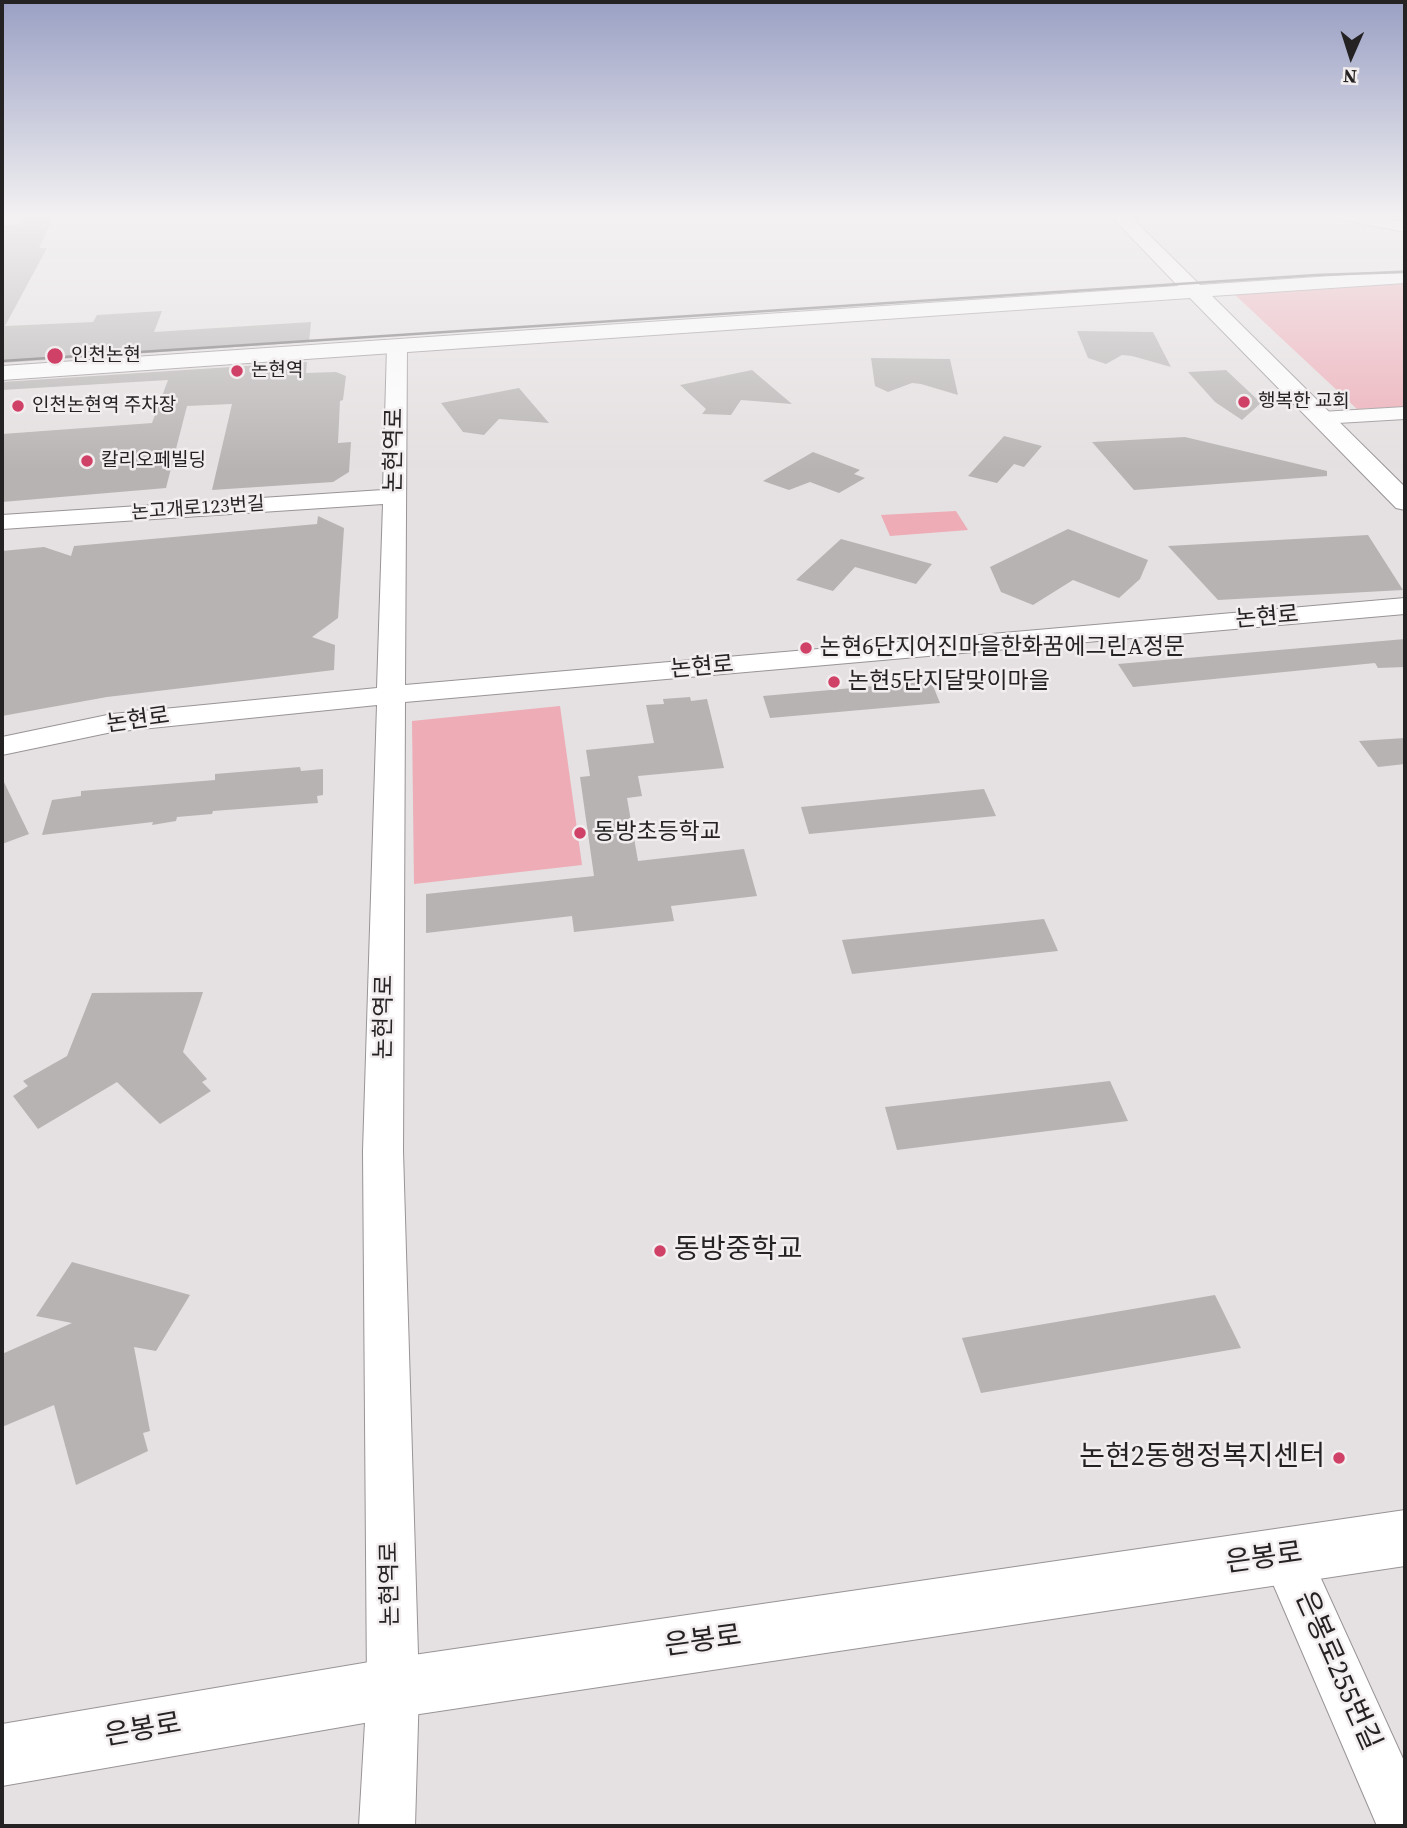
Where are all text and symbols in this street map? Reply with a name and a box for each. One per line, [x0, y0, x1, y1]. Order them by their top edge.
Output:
north arrow [1316, 21, 1386, 91]
text: N [1342, 64, 1357, 90]
place label: 인천논현 [71, 345, 141, 367]
marker: 인천논현 [45, 346, 65, 366]
place label: 논현역 [251, 360, 303, 382]
marker: 논현역 [229, 363, 245, 379]
place label: 행복한 교회 [1258, 391, 1350, 413]
marker: 행복한 교회 [1236, 394, 1252, 410]
place label: 인천논현역 주차장 [32, 395, 176, 417]
marker: 인천논현역 주차장 [10, 398, 26, 414]
street label: 논현역로 [380, 407, 410, 493]
place label: 칼리오페빌딩 [101, 450, 206, 472]
marker: 칼리오페빌딩 [79, 453, 95, 469]
street label: 논고개로123번길 [131, 493, 265, 525]
street label: 논현로 [1234, 601, 1300, 635]
place label: 논현6단지어진마을한화꿈에그린A정문 [820, 634, 1185, 662]
marker: 논현6단지어진마을한화꿈에그린A정문 [798, 640, 814, 656]
street label: 논현로 [669, 651, 735, 685]
place label: 논현5단지달맞이마을 [848, 668, 1050, 696]
marker: 논현5단지달맞이마을 [826, 674, 842, 690]
street label: 논현로 [105, 703, 171, 739]
place label: 동방초등학교 [594, 819, 721, 847]
marker: 동방초등학교 [572, 825, 588, 841]
street label: 논현역로 [370, 974, 400, 1060]
place label: 동방중학교 [674, 1234, 803, 1268]
marker: 동방중학교 [652, 1243, 668, 1259]
place label: 논현2동행정복지센터 [1079, 1441, 1325, 1475]
marker: 논현2동행정복지센터 [1331, 1450, 1347, 1466]
street label: 은봉로 [1223, 1537, 1305, 1581]
street label: 논현역로 [376, 1541, 406, 1627]
street label: 은봉로255번길 [1287, 1586, 1387, 1756]
street label: 은봉로 [662, 1620, 744, 1664]
street label: 은봉로 [102, 1708, 184, 1754]

